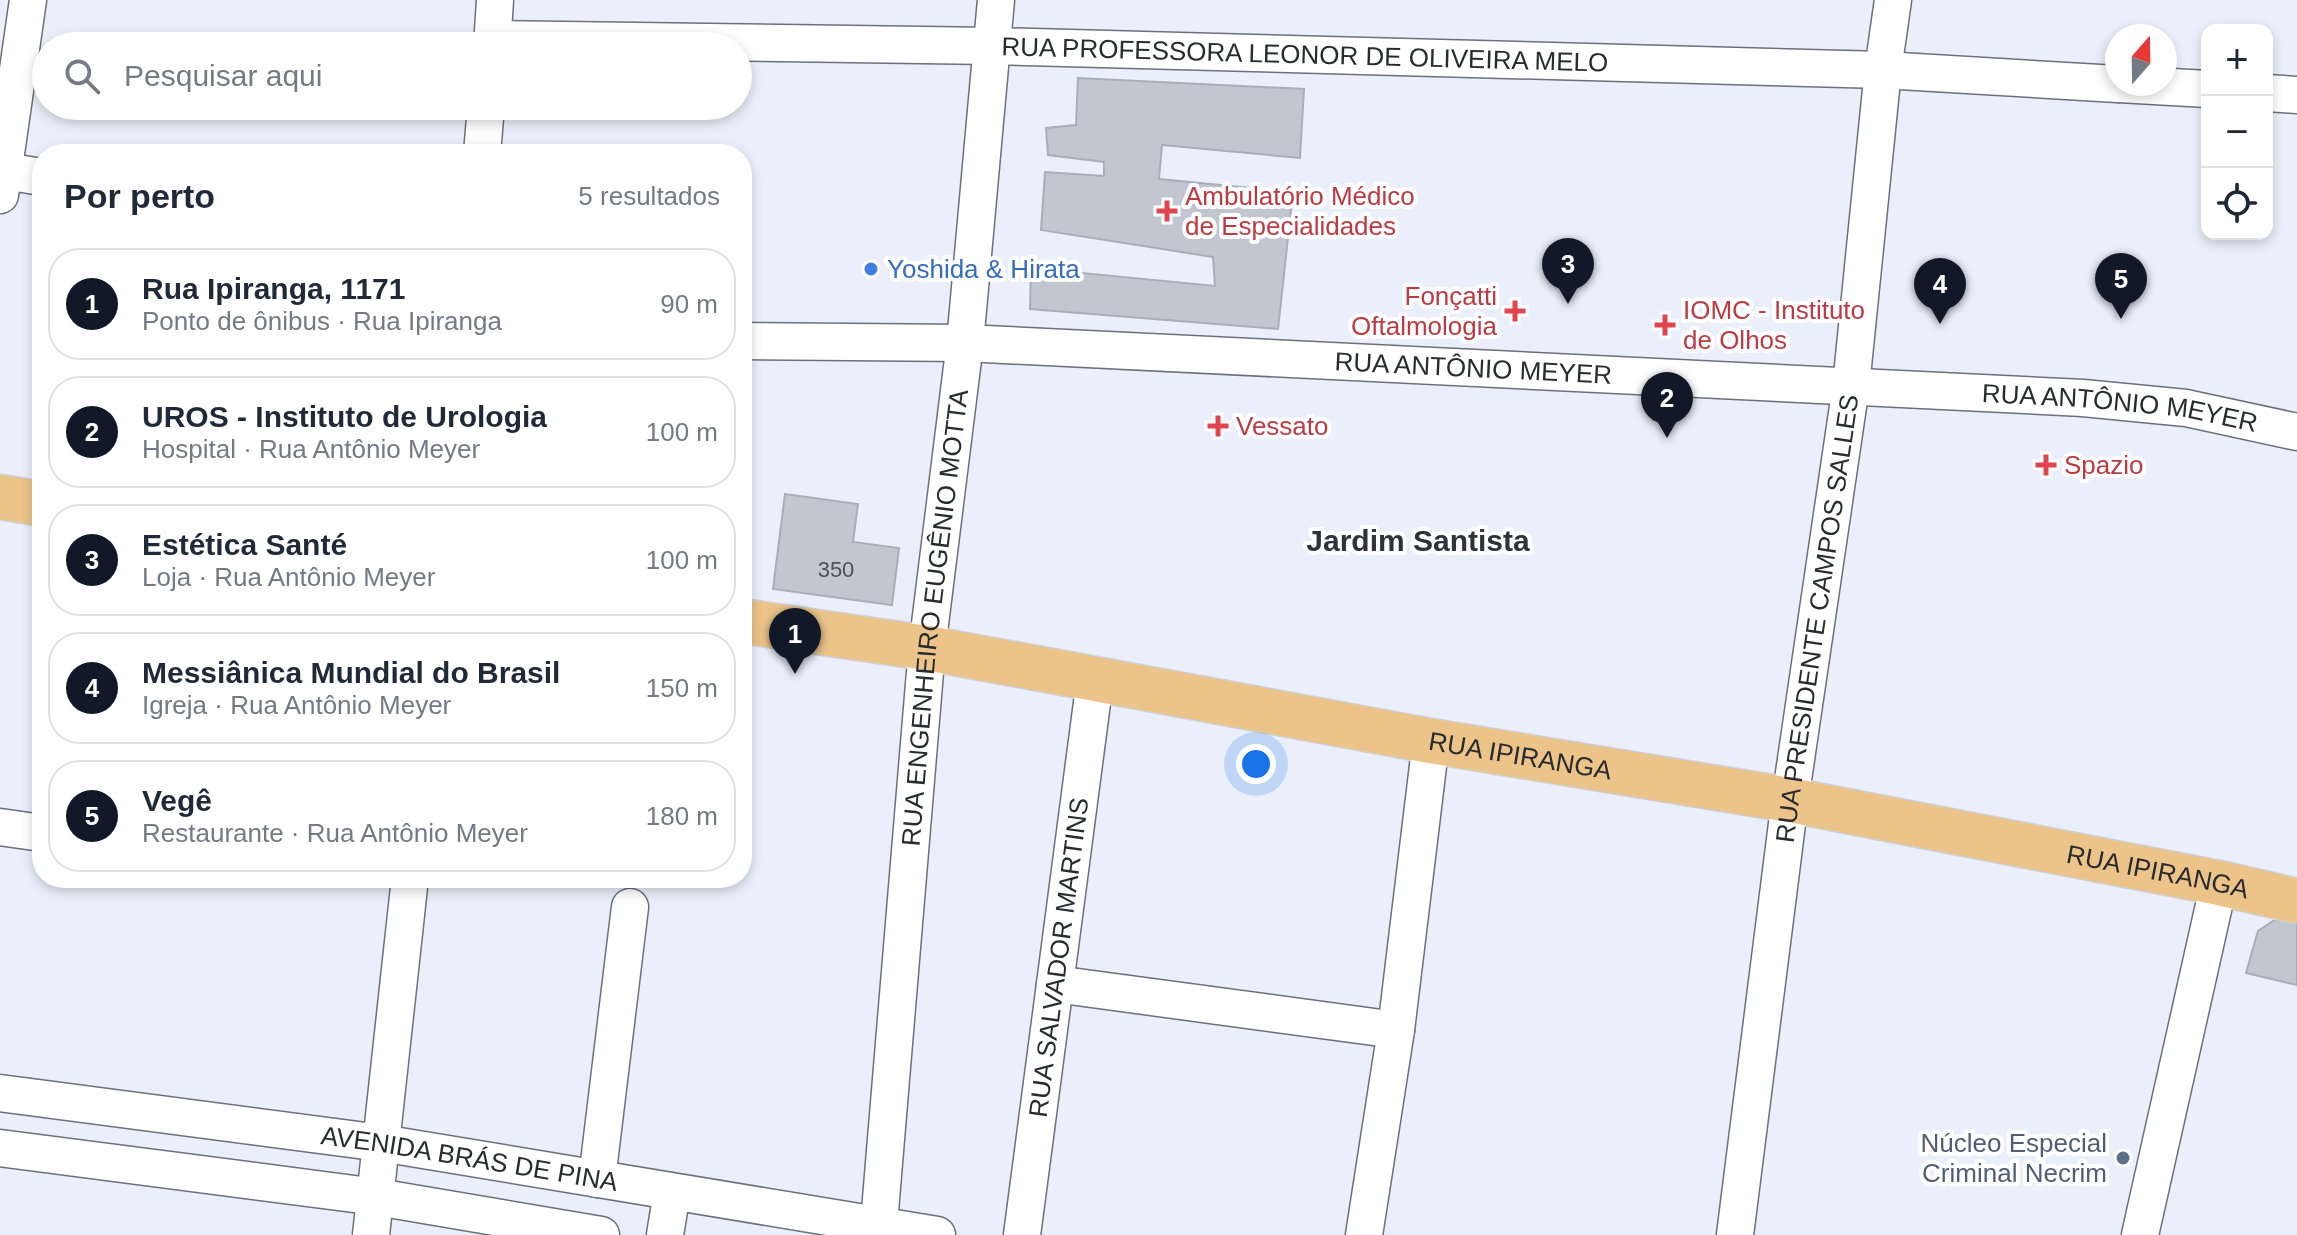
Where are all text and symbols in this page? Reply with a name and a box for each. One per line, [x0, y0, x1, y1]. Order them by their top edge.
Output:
north arrow [2105, 24, 2177, 96]
map controls [2201, 24, 2273, 240]
button: + [2201, 24, 2273, 96]
street label: RUA PROFESSORA LEONOR DE OLIVEIRA MELO [1001, 31, 1609, 78]
search box [32, 32, 752, 120]
icon: search [60, 54, 104, 98]
text: Pesquisar aqui [124, 59, 322, 92]
button: − [2201, 96, 2273, 168]
button: locate [2201, 168, 2273, 240]
text: Por perto [64, 177, 215, 215]
text: 5 resultados [578, 181, 720, 211]
place label: Ambulatório Médico de Especialidades [1185, 181, 1415, 241]
marker: Ambulatório Médico de Especialidades [1156, 200, 1178, 222]
pin: 3 [1542, 238, 1594, 304]
pin: 5 [2095, 253, 2147, 319]
place label: Yoshida & Hirata [887, 254, 1080, 284]
pin: 4 [1914, 258, 1966, 324]
marker: Yoshida & Hirata [862, 260, 880, 278]
text: Rua Ipiranga, 1171 [142, 272, 405, 305]
place label: Fonçatti Oftalmologia [1351, 281, 1498, 341]
text: 1 [85, 289, 99, 319]
text: 90 m [660, 289, 718, 319]
place label: IOMC - Instituto de Olhos [1683, 295, 1865, 355]
marker: Fonçatti Oftalmologia [1504, 300, 1526, 322]
text: Ponto de ônibus · Rua Ipiranga [142, 306, 502, 336]
marker: IOMC - Instituto de Olhos [1654, 314, 1676, 336]
street label: RUA ANTÔNIO MEYER [1334, 346, 1613, 390]
pin: 2 [1641, 372, 1693, 438]
street label: RUA ANTÔNIO MEYER [1981, 378, 2260, 438]
street label: RUA ENGENHEIRO EUGÊNIO MOTTA [896, 387, 974, 847]
street label: RUA PRESIDENTE CAMPOS SALLES [1770, 392, 1865, 844]
text: UROS - Instituto de Urologia [142, 400, 547, 433]
place label: Vessato [1236, 411, 1329, 441]
marker: Vessato [1207, 415, 1229, 437]
text: 2 [85, 417, 99, 447]
text: 100 m [646, 417, 718, 447]
text: Hospital · Rua Antônio Meyer [142, 434, 480, 464]
place label: Spazio [2064, 450, 2144, 480]
marker: Spazio [2035, 454, 2057, 476]
district label: Jardim Santista [1306, 524, 1530, 557]
text: Estética Santé [142, 528, 347, 561]
text: 3 [85, 545, 99, 575]
text: 100 m [646, 545, 718, 575]
house number: 350 [818, 557, 854, 582]
text: Loja · Rua Antônio Meyer [142, 562, 435, 592]
pin: 1 [769, 608, 821, 674]
text: Messiânica Mundial do Brasil [142, 656, 560, 689]
text: 4 [85, 673, 99, 703]
text: 150 m [646, 673, 718, 703]
text: Igreja · Rua Antônio Meyer [142, 690, 451, 720]
street label: RUA IPIRANGA [1427, 726, 1615, 786]
your location [1236, 744, 1276, 784]
text: Vegê [142, 784, 212, 817]
street label: RUA SALVADOR MARTINS [1023, 796, 1094, 1119]
text: 5 [85, 801, 99, 831]
text: 180 m [646, 801, 718, 831]
text: Restaurante · Rua Antônio Meyer [142, 818, 528, 848]
street label: RUA IPIRANGA [2064, 839, 2253, 905]
street label: AVENIDA BRÁS DE PINA [319, 1120, 621, 1197]
place label: Núcleo Especial Criminal Necrim [1921, 1128, 2107, 1188]
marker: Núcleo Especial Criminal Necrim [2114, 1149, 2132, 1167]

